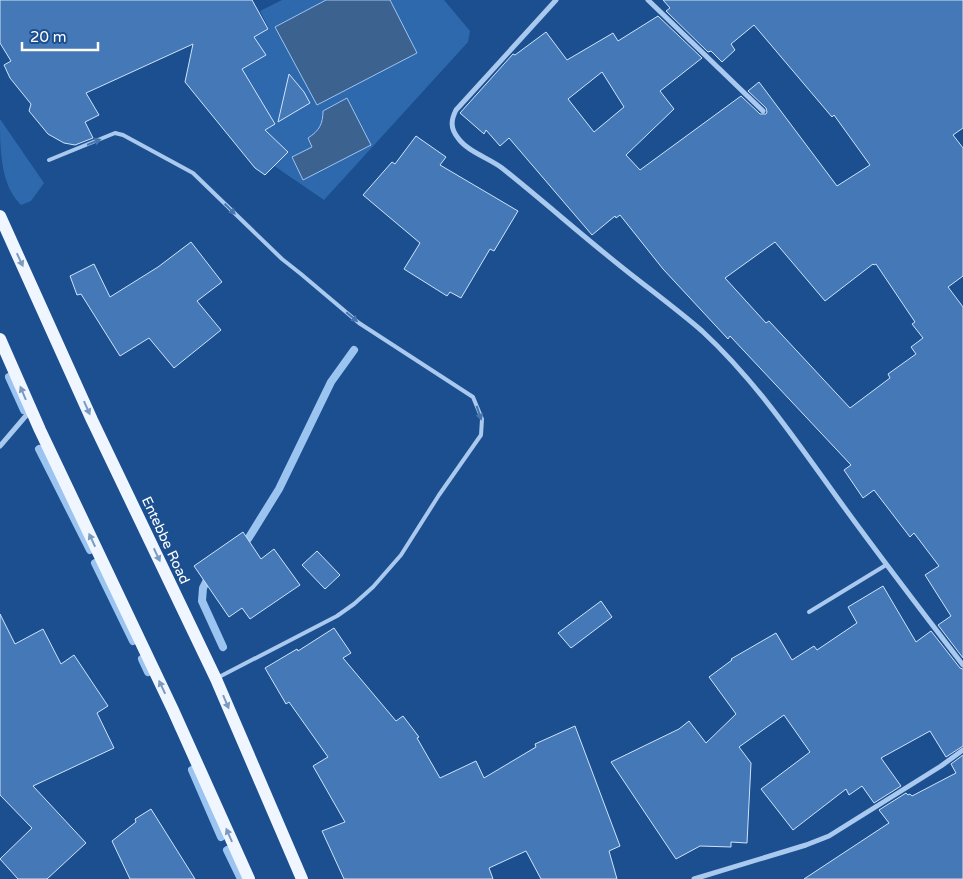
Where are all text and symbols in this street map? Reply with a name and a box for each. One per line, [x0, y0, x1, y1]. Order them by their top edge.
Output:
scale bar [22, 20, 99, 52]
text: 20 m [30, 28, 67, 46]
one-way arrow [87, 137, 102, 145]
one-way arrow [224, 203, 236, 215]
one-way arrow [17, 253, 25, 267]
one-way arrow [345, 311, 357, 323]
one-way arrow [19, 386, 27, 400]
one-way arrow [84, 401, 92, 415]
one-way arrow [475, 406, 483, 421]
street label: Entebbe Road [138, 494, 193, 587]
one-way arrow [88, 533, 96, 547]
one-way arrow [153, 548, 161, 562]
one-way arrow [157, 680, 165, 694]
one-way arrow [222, 695, 230, 709]
one-way arrow [225, 828, 233, 842]

